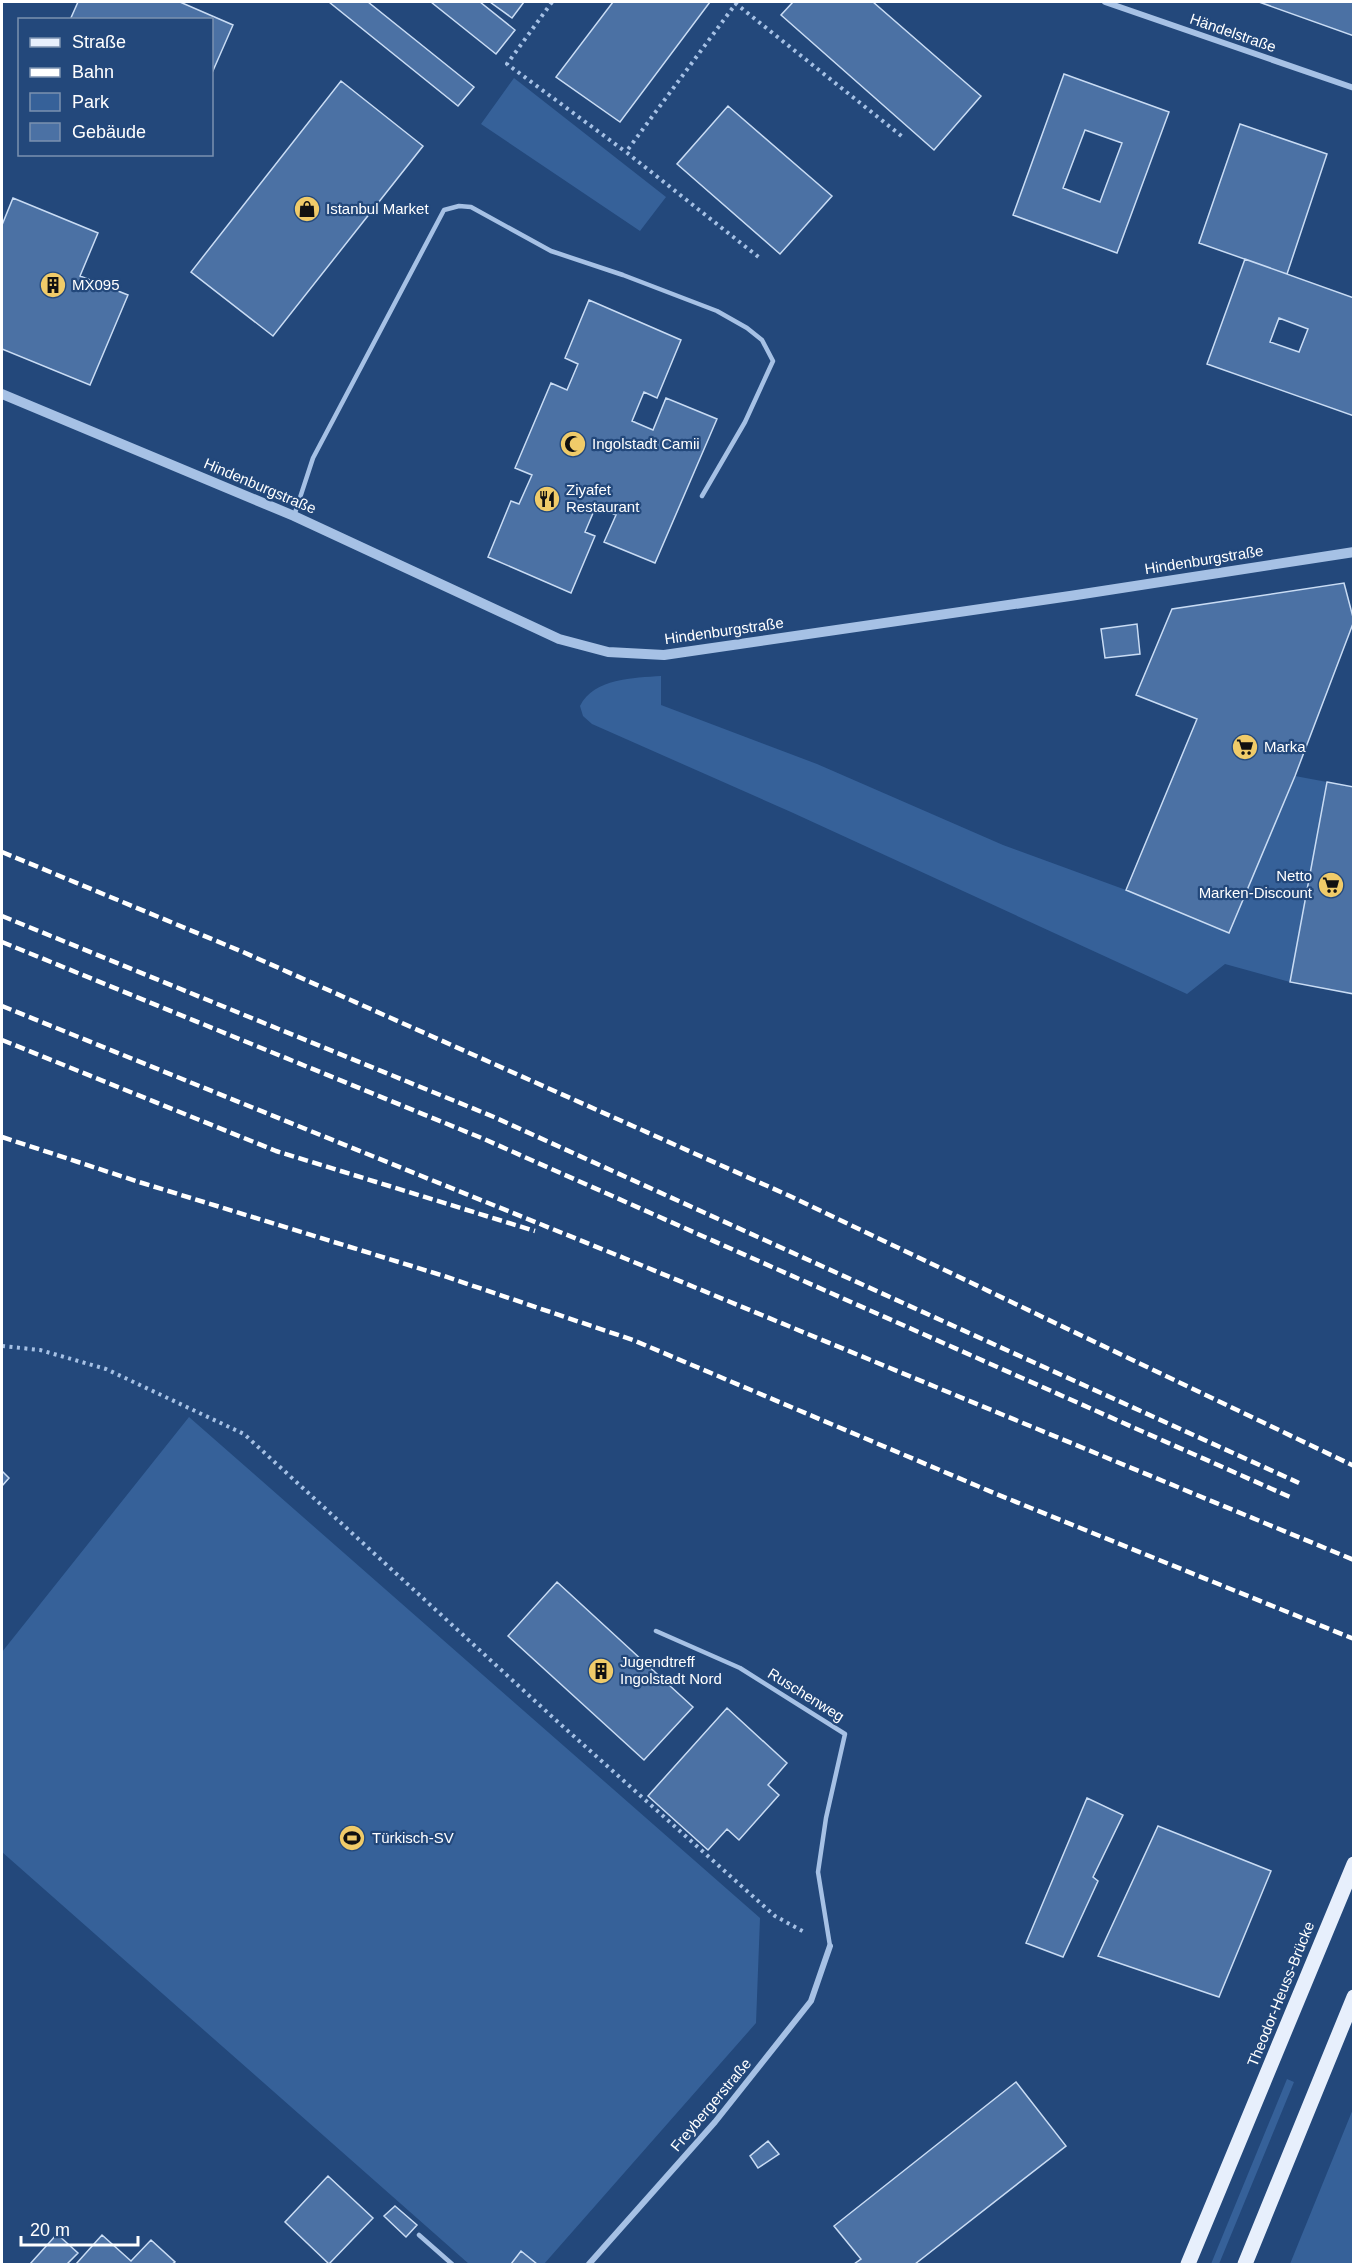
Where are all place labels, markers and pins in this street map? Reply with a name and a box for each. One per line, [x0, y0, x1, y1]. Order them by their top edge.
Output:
shop icon: Istanbul Market [292, 194, 322, 224]
place label: Istanbul Market [326, 200, 429, 217]
building icon: MX095 [38, 270, 68, 300]
place label: MX095 [72, 276, 120, 293]
mosque icon: Ingolstadt Camii [558, 429, 588, 459]
place label: Ingolstadt Camii [592, 435, 700, 452]
place label: Ziyafet Restaurant [566, 481, 640, 515]
restaurant icon: Ziyafet Restaurant [532, 484, 562, 514]
supermarket icon: Marka [1230, 732, 1260, 762]
place label: Marka [1264, 738, 1306, 755]
place label: Netto Marken-Discount [1199, 867, 1313, 901]
supermarket icon: Netto Marken-Discount [1316, 870, 1346, 900]
place label: Jugendtreff Ingolstadt Nord [620, 1653, 722, 1687]
building icon: Jugendtreff Ingolstadt Nord [586, 1656, 616, 1686]
sports icon: Türkisch-SV [337, 1823, 367, 1853]
place label: Türkisch-SV [372, 1829, 454, 1846]

